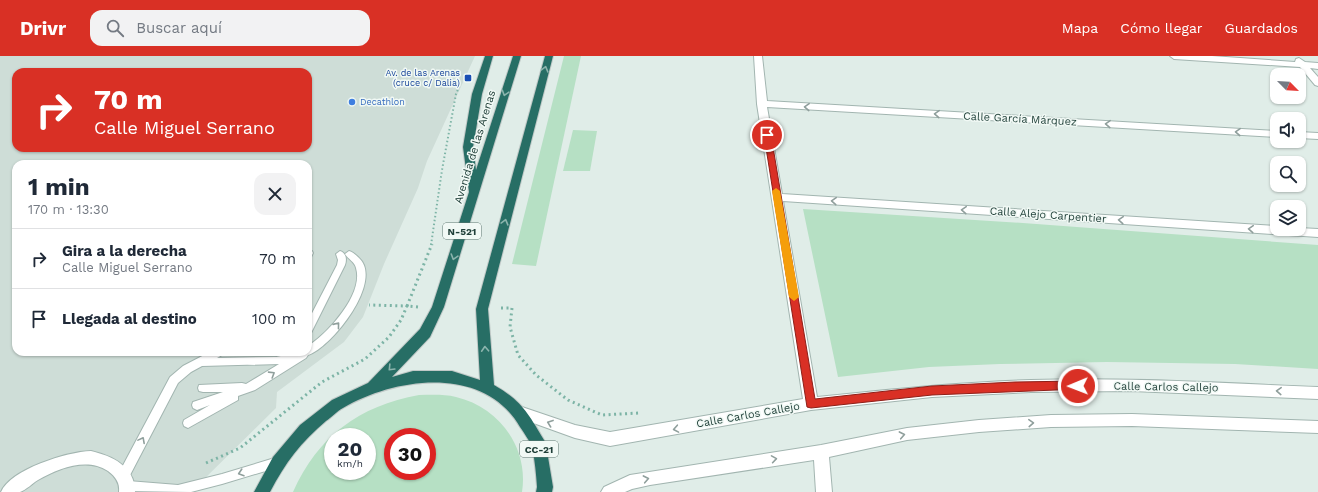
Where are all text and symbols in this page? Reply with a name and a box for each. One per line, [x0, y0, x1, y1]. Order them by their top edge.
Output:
search box [90, 10, 370, 46]
text: Drivr [20, 17, 66, 40]
icon: search [104, 17, 126, 39]
text: Buscar aquí [136, 19, 222, 37]
text: Mapa [1062, 20, 1098, 36]
text: Cómo llegar [1120, 20, 1203, 36]
text: Guardados [1225, 20, 1298, 36]
one-way arrow [540, 66, 549, 73]
place label: Av. de las Arenas (cruce c/ Dalia) [386, 68, 460, 88]
north arrow [1270, 68, 1306, 104]
map controls [1270, 68, 1306, 236]
marker: Av. de las Arenas (cruce c/ Dalia) [463, 73, 473, 83]
text: 70 m [94, 83, 163, 116]
icon: right [28, 84, 80, 136]
street label: Avenida de las Arenas [452, 89, 498, 205]
one-way arrow [501, 90, 510, 97]
marker: Decathlon [347, 97, 357, 107]
place label: Decathlon [360, 97, 405, 107]
one-way arrow [804, 102, 810, 111]
one-way arrow [934, 110, 940, 119]
street label: Calle García Márquez [963, 110, 1077, 128]
button: sound [1270, 112, 1306, 148]
text: Calle Miguel Serrano [94, 117, 275, 138]
pin [750, 118, 784, 152]
one-way arrow [1105, 120, 1111, 129]
icon: arrive [756, 124, 778, 146]
one-way arrow [1235, 127, 1241, 136]
button: search [1270, 156, 1306, 192]
text: 1 min [28, 173, 90, 201]
button: close [254, 173, 296, 215]
one-way arrow [831, 197, 837, 205]
button: layers [1270, 200, 1306, 236]
text: 170 m · 13:30 [28, 202, 109, 217]
street label: Calle Alejo Carpentier [989, 204, 1107, 226]
one-way arrow [961, 205, 967, 214]
one-way arrow [1118, 216, 1124, 225]
one-way arrow [500, 219, 509, 226]
road number: N-521 [443, 223, 481, 239]
one-way arrow [1248, 224, 1254, 233]
text: Gira a la derecha [62, 242, 187, 260]
icon: right [28, 248, 50, 270]
text: 70 m [259, 250, 296, 268]
one-way arrow [450, 254, 459, 261]
text: Calle Miguel Serrano [62, 260, 193, 275]
icon: arrive [28, 308, 50, 330]
text: Llegada al destino [62, 310, 197, 328]
text: 100 m [252, 310, 296, 328]
one-way arrow [332, 323, 339, 330]
one-way arrow [480, 346, 489, 352]
one-way arrow [388, 363, 396, 371]
position arrow [1057, 365, 1099, 407]
one-way arrow [267, 372, 274, 379]
street label: Calle Carlos Callejo [1114, 380, 1218, 394]
one-way arrow [1276, 386, 1282, 395]
street label: Calle Carlos Callejo [695, 400, 801, 430]
one-way arrow [1028, 418, 1034, 427]
one-way arrow [546, 419, 553, 428]
one-way arrow [673, 424, 679, 432]
speed limit sign: 30 [384, 428, 436, 480]
one-way arrow [899, 432, 905, 440]
one-way arrow [137, 437, 145, 444]
text: 20 [338, 437, 362, 461]
road number: CC-21 [520, 441, 558, 457]
one-way arrow [771, 455, 777, 464]
text: km/h [337, 458, 363, 469]
one-way arrow [237, 468, 244, 477]
one-way arrow [642, 475, 649, 484]

